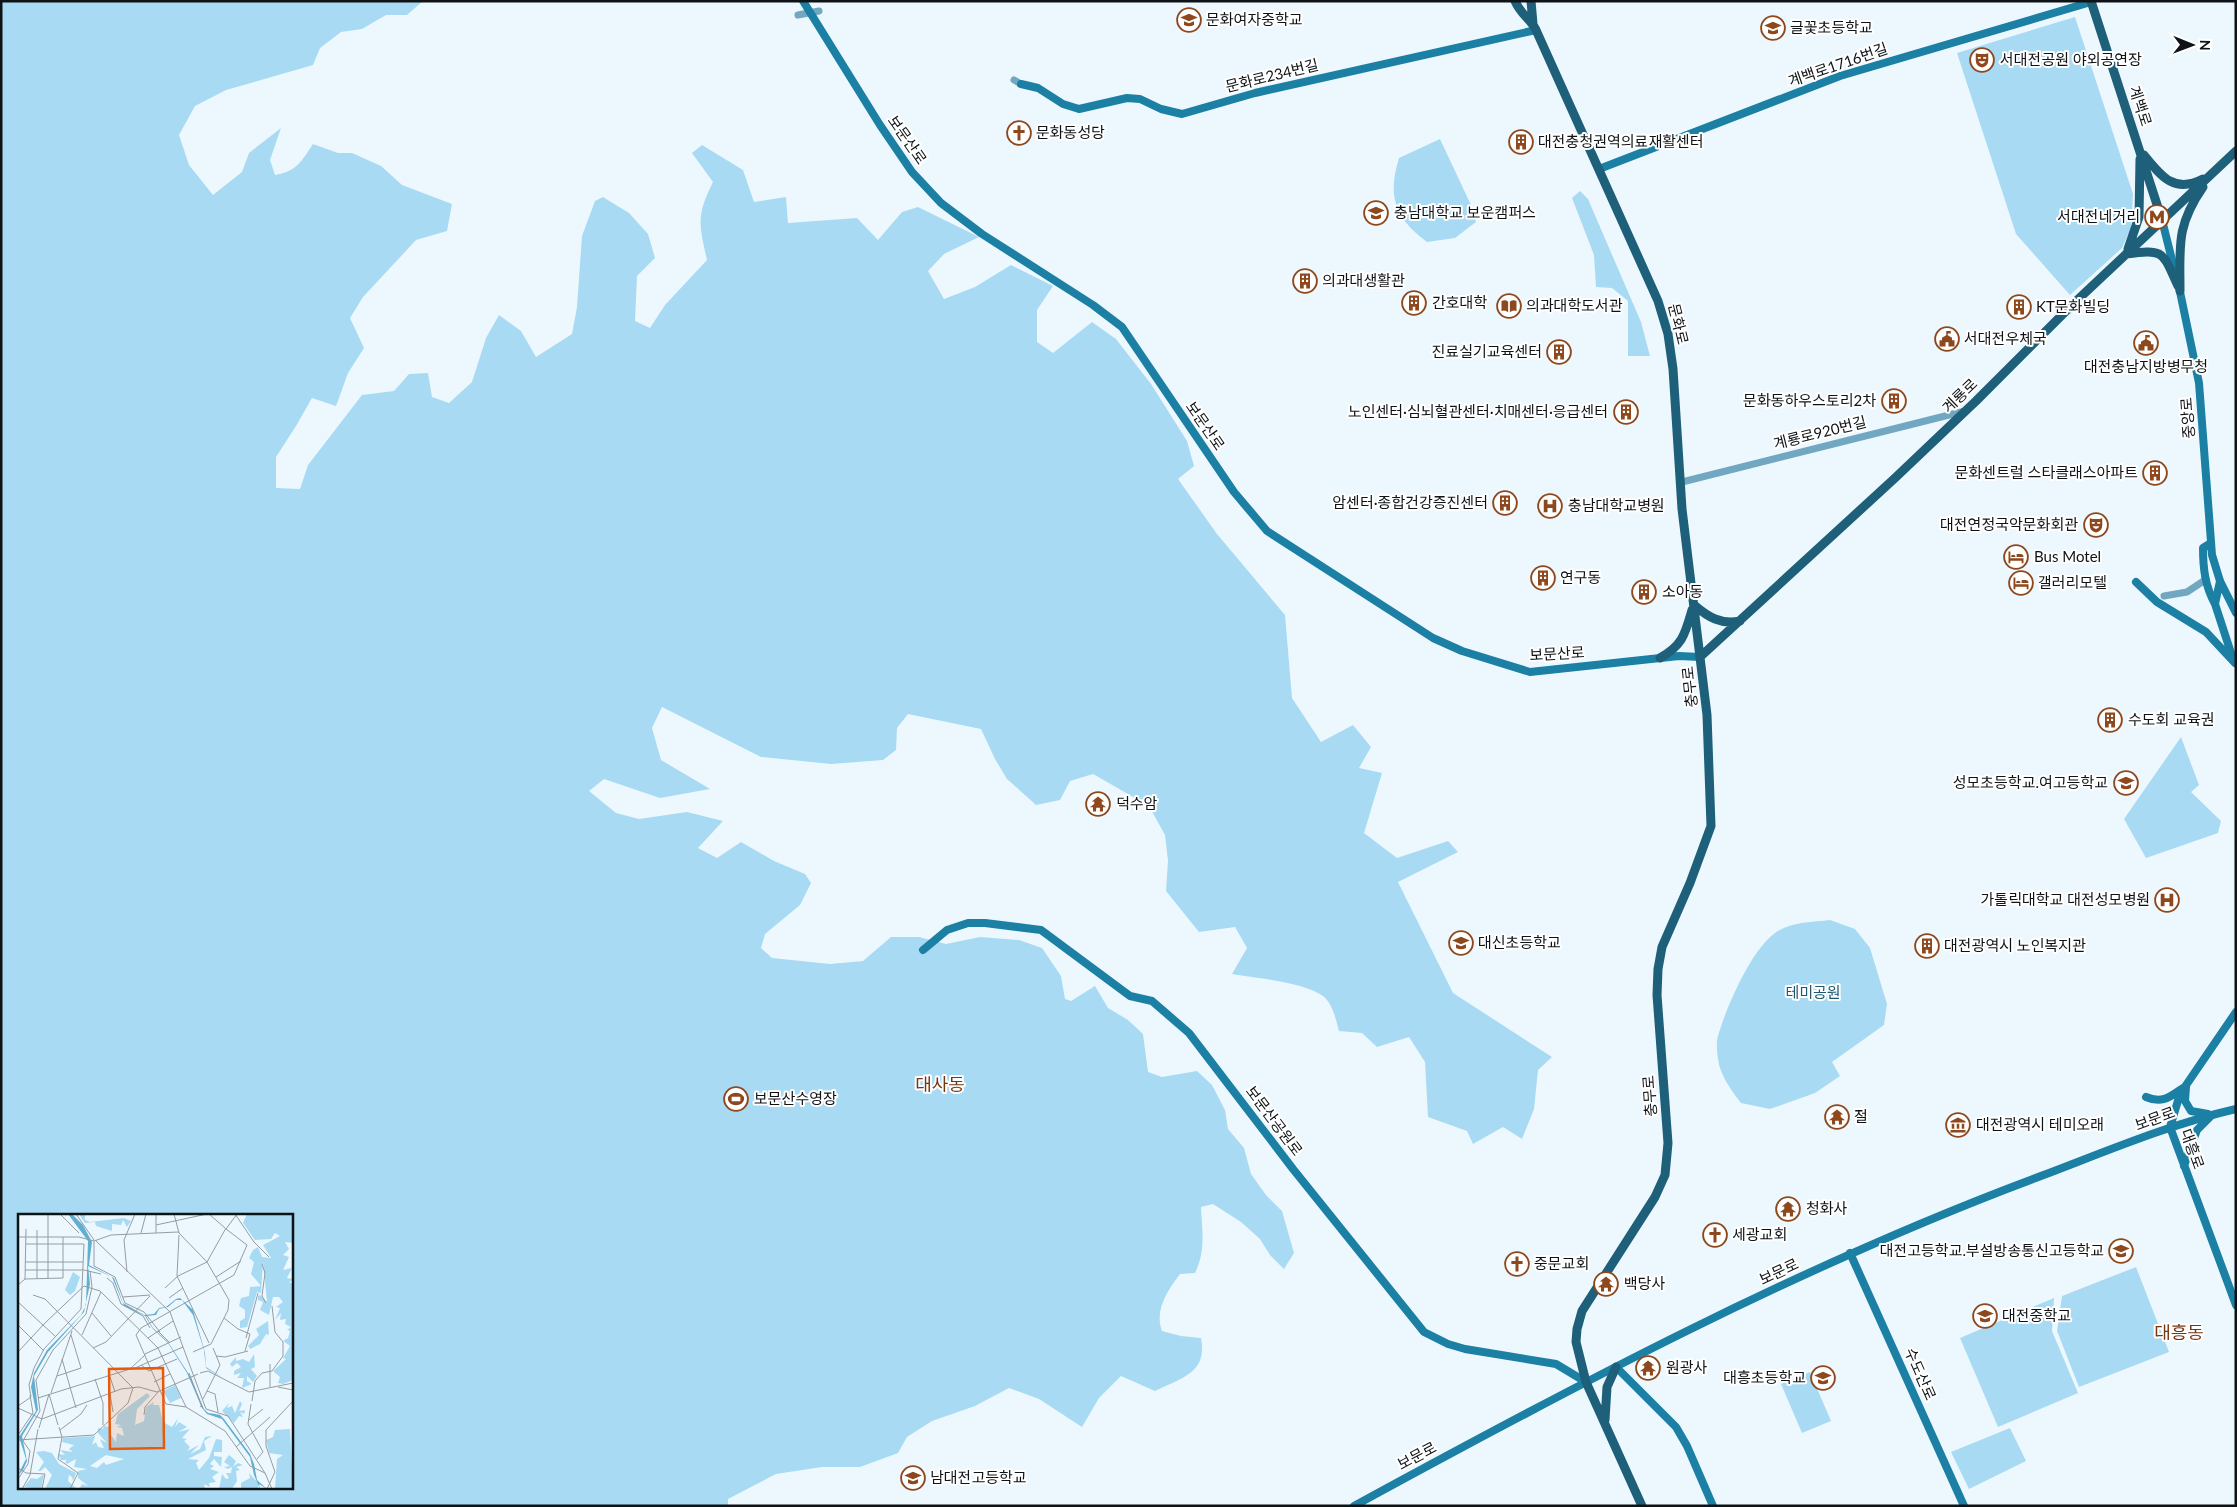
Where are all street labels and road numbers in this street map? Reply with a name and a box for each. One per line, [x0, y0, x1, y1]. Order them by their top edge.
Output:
street label: 계백로1716번길 [1786, 39, 1890, 89]
street label: 문화로234번길 [1223, 55, 1320, 95]
street label: 계백로 [2126, 83, 2156, 128]
street label: 보문산로 [885, 112, 931, 167]
street label: 문화로 [1665, 301, 1693, 346]
street label: 계룡로 [1938, 374, 1980, 416]
street label: 중앙로 [2177, 397, 2197, 439]
street label: 보문산로 [1183, 398, 1229, 453]
street label: 계룡로920번길 [1771, 412, 1868, 452]
street label: 보문산로 [1529, 643, 1585, 663]
street label: 충무로 [1678, 666, 1700, 709]
street label: 충무로 [1639, 1075, 1659, 1117]
street label: 보문산공원로 [1243, 1082, 1307, 1159]
street label: 보문로 [2132, 1103, 2177, 1134]
street label: 대흥로 [2177, 1126, 2208, 1171]
street label: 보문로 [1756, 1254, 1801, 1288]
street label: 수도산로 [1901, 1345, 1940, 1402]
street label: 보문로 [1394, 1437, 1439, 1473]

